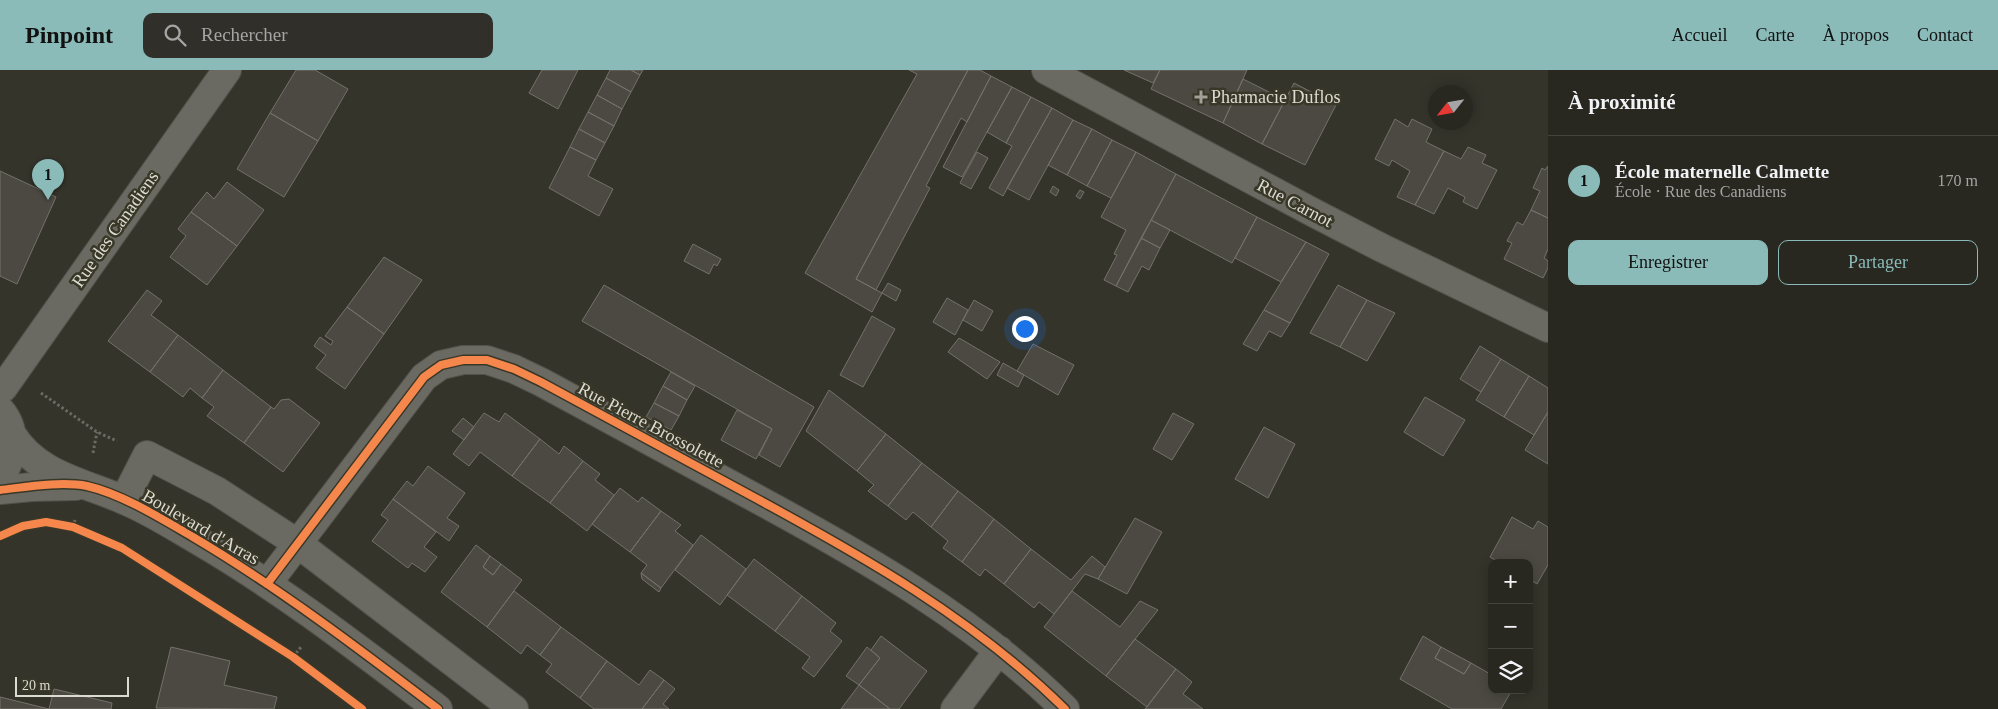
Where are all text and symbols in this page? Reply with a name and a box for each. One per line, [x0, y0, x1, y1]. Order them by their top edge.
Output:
search box [143, 13, 493, 58]
icon: search [161, 21, 189, 49]
text: Pinpoint [25, 22, 113, 48]
text: Rechercher [201, 24, 288, 45]
text: Accueil [1672, 25, 1728, 45]
text: Carte [1756, 25, 1795, 45]
text: À propos [1823, 25, 1889, 45]
text: Contact [1917, 25, 1973, 45]
north arrow [1428, 85, 1473, 130]
place label: Pharmacie Duflos [1211, 87, 1340, 107]
text: À proximité [1568, 90, 1676, 114]
marker: Pharmacie Duflos [1195, 91, 1207, 103]
pin: 1 [32, 159, 64, 200]
text: École maternelle Calmette [1615, 161, 1829, 182]
street label: Rue des Canadiens [68, 167, 162, 291]
text: 1 [1580, 172, 1588, 189]
text: 170 m [1938, 172, 1978, 189]
street label: Rue Carnot [1254, 175, 1336, 231]
text: École · Rue des Canadiens [1615, 183, 1787, 200]
button: Enregistrer [1568, 240, 1768, 285]
button: Partager [1778, 240, 1978, 285]
your location [1012, 316, 1038, 342]
street label: Rue Pierre Brossolette [575, 378, 727, 472]
street label: Boulevard d'Arras [139, 485, 263, 569]
map controls [1488, 559, 1533, 694]
button: + [1488, 559, 1533, 604]
button: − [1488, 604, 1533, 649]
button: layers [1488, 649, 1533, 694]
scale bar [15, 674, 129, 697]
text: 20 m [22, 678, 50, 693]

